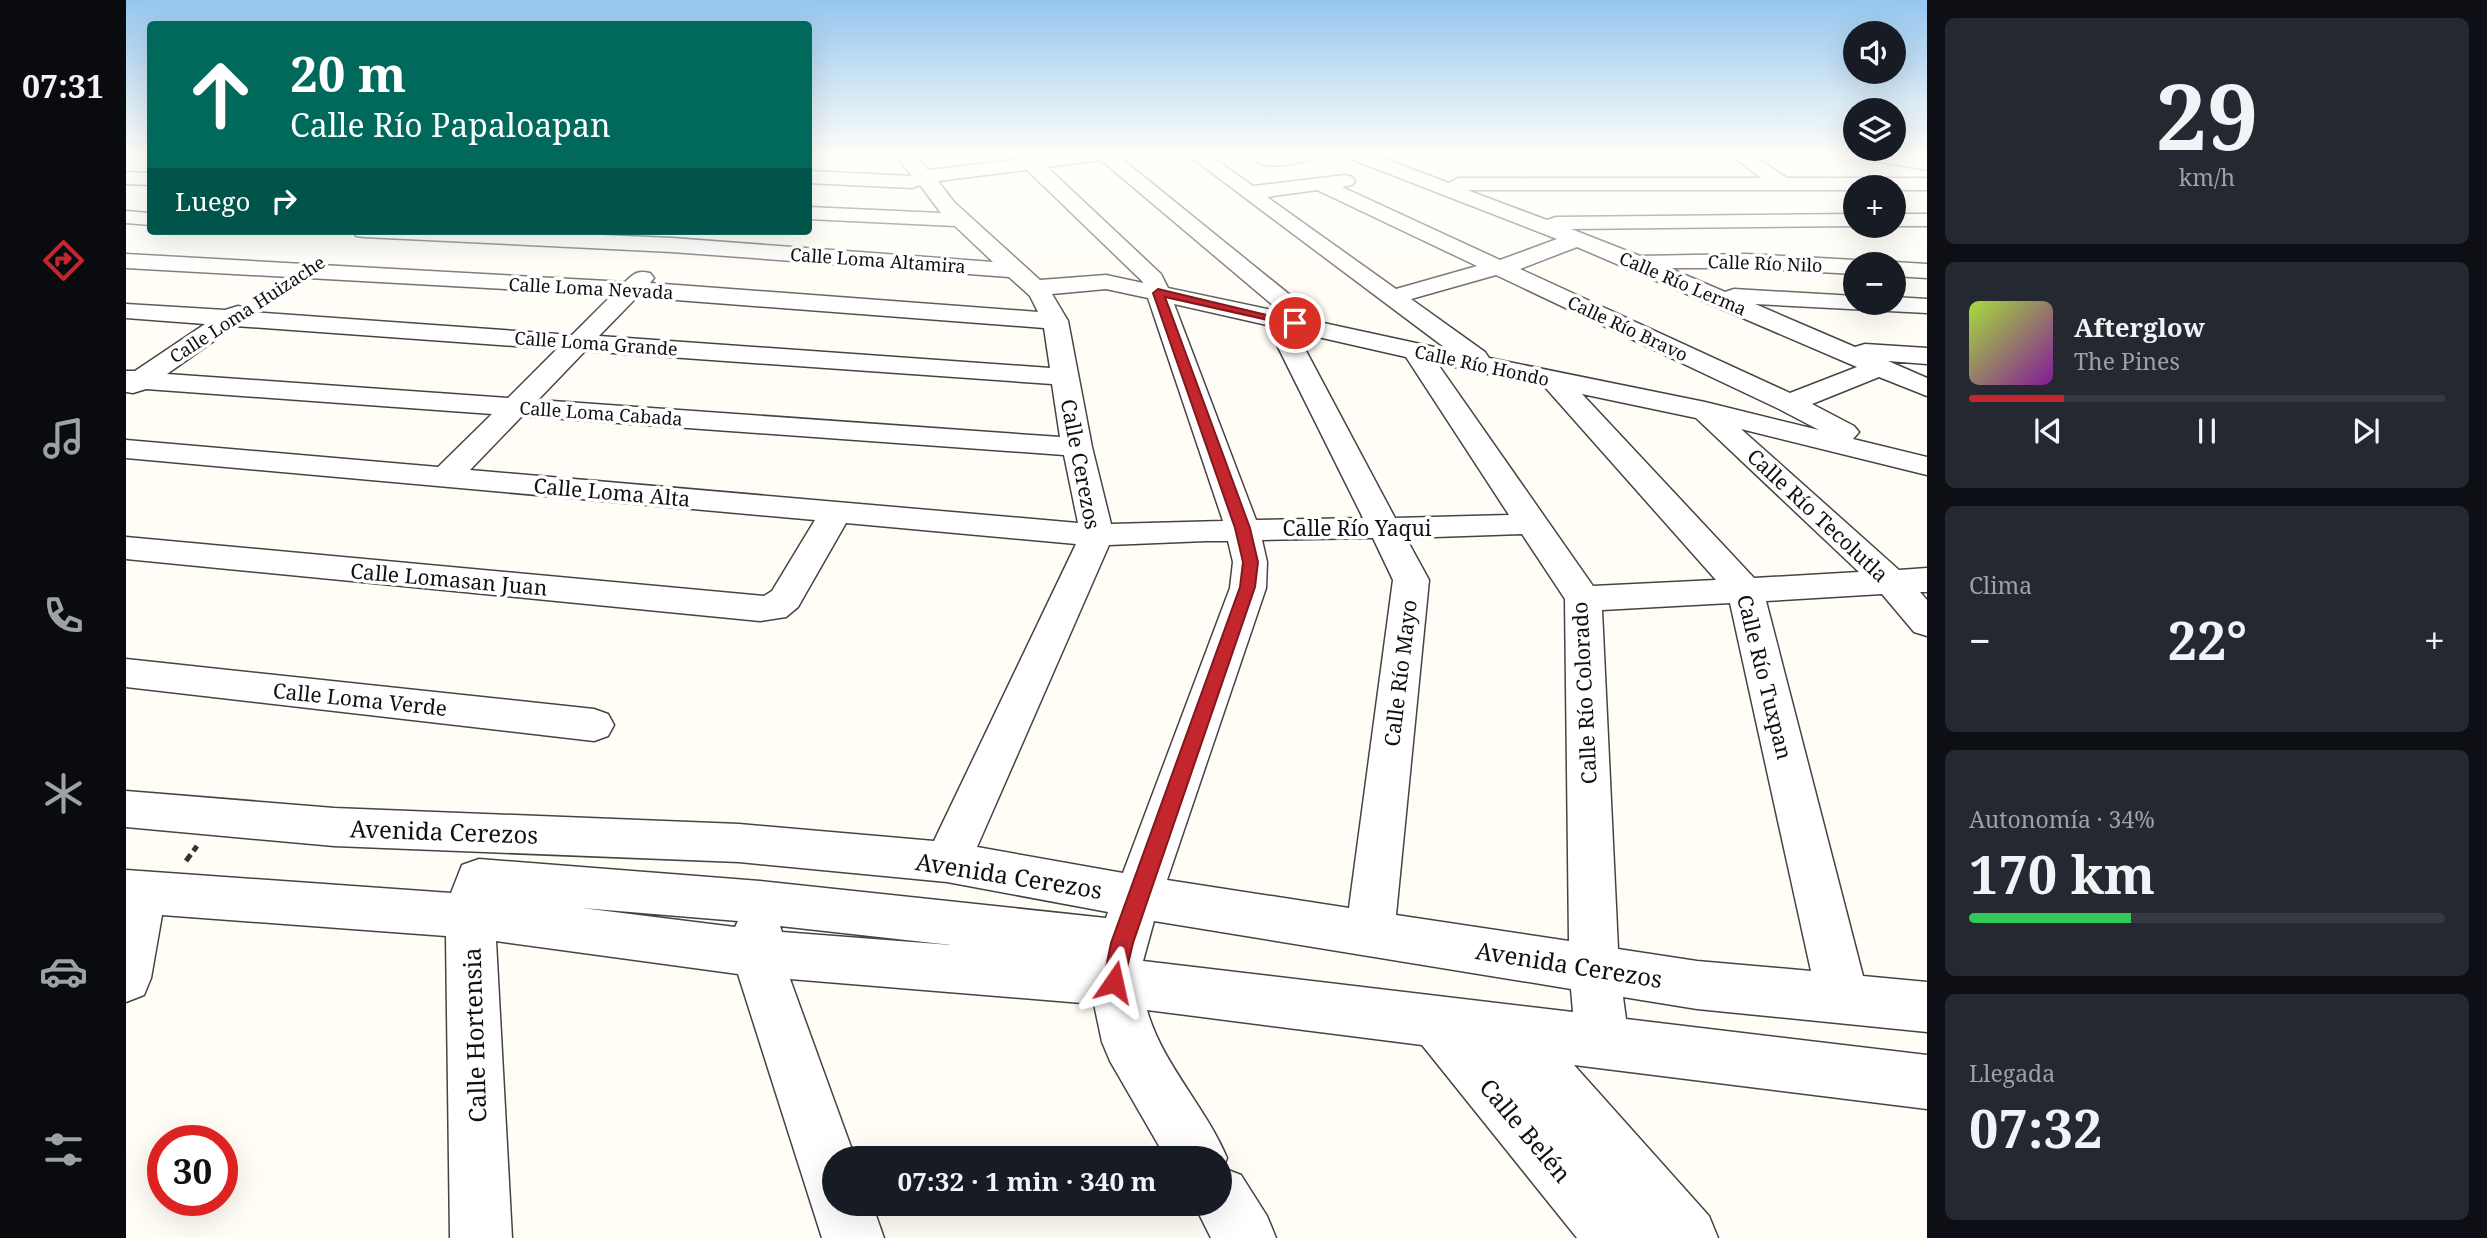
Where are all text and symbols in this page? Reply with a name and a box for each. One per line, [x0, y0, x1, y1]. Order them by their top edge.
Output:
map controls [1843, 21, 1906, 315]
button: sound [1843, 21, 1906, 84]
text: 20 m [290, 40, 406, 106]
icon: ahead [175, 49, 266, 140]
text: 29 [2156, 53, 2258, 177]
text: 07:31 [22, 64, 104, 107]
button: layers [1843, 98, 1906, 161]
text: Calle Río Papaloapan [290, 103, 611, 146]
text: km/h [2179, 161, 2235, 193]
button: + [1843, 175, 1906, 238]
icon: right [265, 182, 303, 220]
text: Luego [175, 183, 251, 219]
icon: directions [39, 236, 88, 285]
street label: Calle Loma Altamira [789, 242, 967, 278]
street label: Calle Río Lerma [1616, 245, 1750, 321]
street label: Calle Río Nilo [1707, 249, 1823, 277]
street label: Calle Loma Huizache [165, 250, 329, 368]
button: − [1843, 252, 1906, 315]
street label: Calle Loma Nevada [508, 272, 674, 304]
street label: Calle Río Bravo [1564, 290, 1692, 366]
pin [1265, 293, 1325, 353]
icon: arrive [1276, 304, 1314, 342]
text: Afterglow [2074, 309, 2205, 345]
street label: Calle Loma Grande [514, 325, 678, 361]
street label: Calle Río Hondo [1413, 339, 1551, 391]
text: The Pines [2074, 345, 2180, 377]
street label: Calle Loma Cabada [519, 395, 683, 431]
street label: Calle Cerezos [1055, 397, 1107, 531]
icon: previous [2029, 412, 2067, 450]
icon: pause [2188, 412, 2226, 450]
icon: next [2347, 412, 2385, 450]
icon: music [39, 414, 88, 463]
street label: Calle Río Tecolutla [1741, 442, 1895, 588]
street label: Calle Loma Alta [532, 471, 692, 513]
street label: Calle Río Yaqui [1282, 514, 1432, 542]
street label: Calle Lomasan Juan [349, 556, 549, 602]
text: Clima [1969, 569, 2032, 601]
icon: phone [39, 591, 88, 640]
street label: Calle Río Tuxpan [1731, 592, 1799, 762]
street label: Calle Río Mayo [1377, 598, 1423, 748]
street label: Calle Río Colorado [1565, 601, 1603, 785]
text: 22° [2168, 604, 2247, 675]
text: − [1969, 614, 1991, 666]
text: + [2424, 614, 2445, 666]
street label: Calle Loma Verde [272, 676, 448, 722]
icon: climate [39, 769, 88, 818]
text: Autonomía · 34% [1969, 803, 2155, 835]
street label: Avenida Cerezos [349, 811, 539, 851]
text: 170 km [1969, 838, 2155, 909]
street label: Avenida Cerezos [913, 844, 1105, 906]
street label: Avenida Cerezos [1473, 933, 1665, 995]
position arrow [1077, 945, 1151, 1019]
icon: car [39, 947, 88, 996]
street label: Calle Hortensia [454, 947, 494, 1123]
text: Llegada [1969, 1057, 2055, 1089]
street label: Calle Belén [1473, 1071, 1579, 1189]
text: 07:32 [1969, 1092, 2102, 1163]
icon: filters [39, 1125, 88, 1174]
speed limit sign: 30 [147, 1125, 238, 1216]
text: 07:32 · 1 min · 340 m [897, 1163, 1157, 1199]

